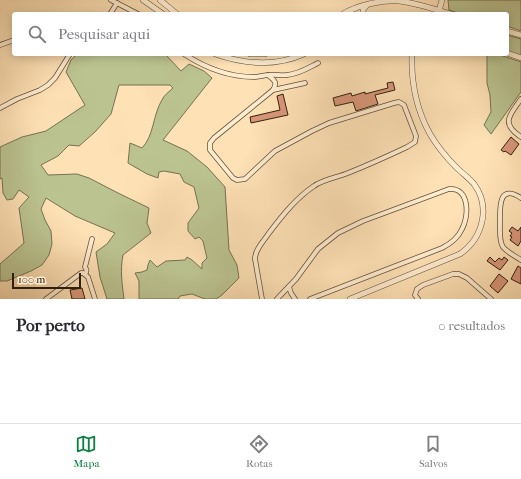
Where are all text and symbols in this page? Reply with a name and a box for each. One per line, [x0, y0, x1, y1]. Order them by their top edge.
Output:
search box [12, 12, 509, 56]
icon: search [26, 23, 48, 45]
text: Pesquisar aqui [58, 25, 150, 43]
scale bar [12, 271, 81, 290]
text: 100 m [18, 273, 46, 286]
text: Por perto [16, 315, 85, 335]
text: 0 resultados [438, 318, 505, 333]
tab: Mapa [73, 433, 100, 470]
tab: Rotas [246, 433, 273, 470]
tab: Salvos [419, 433, 448, 470]

